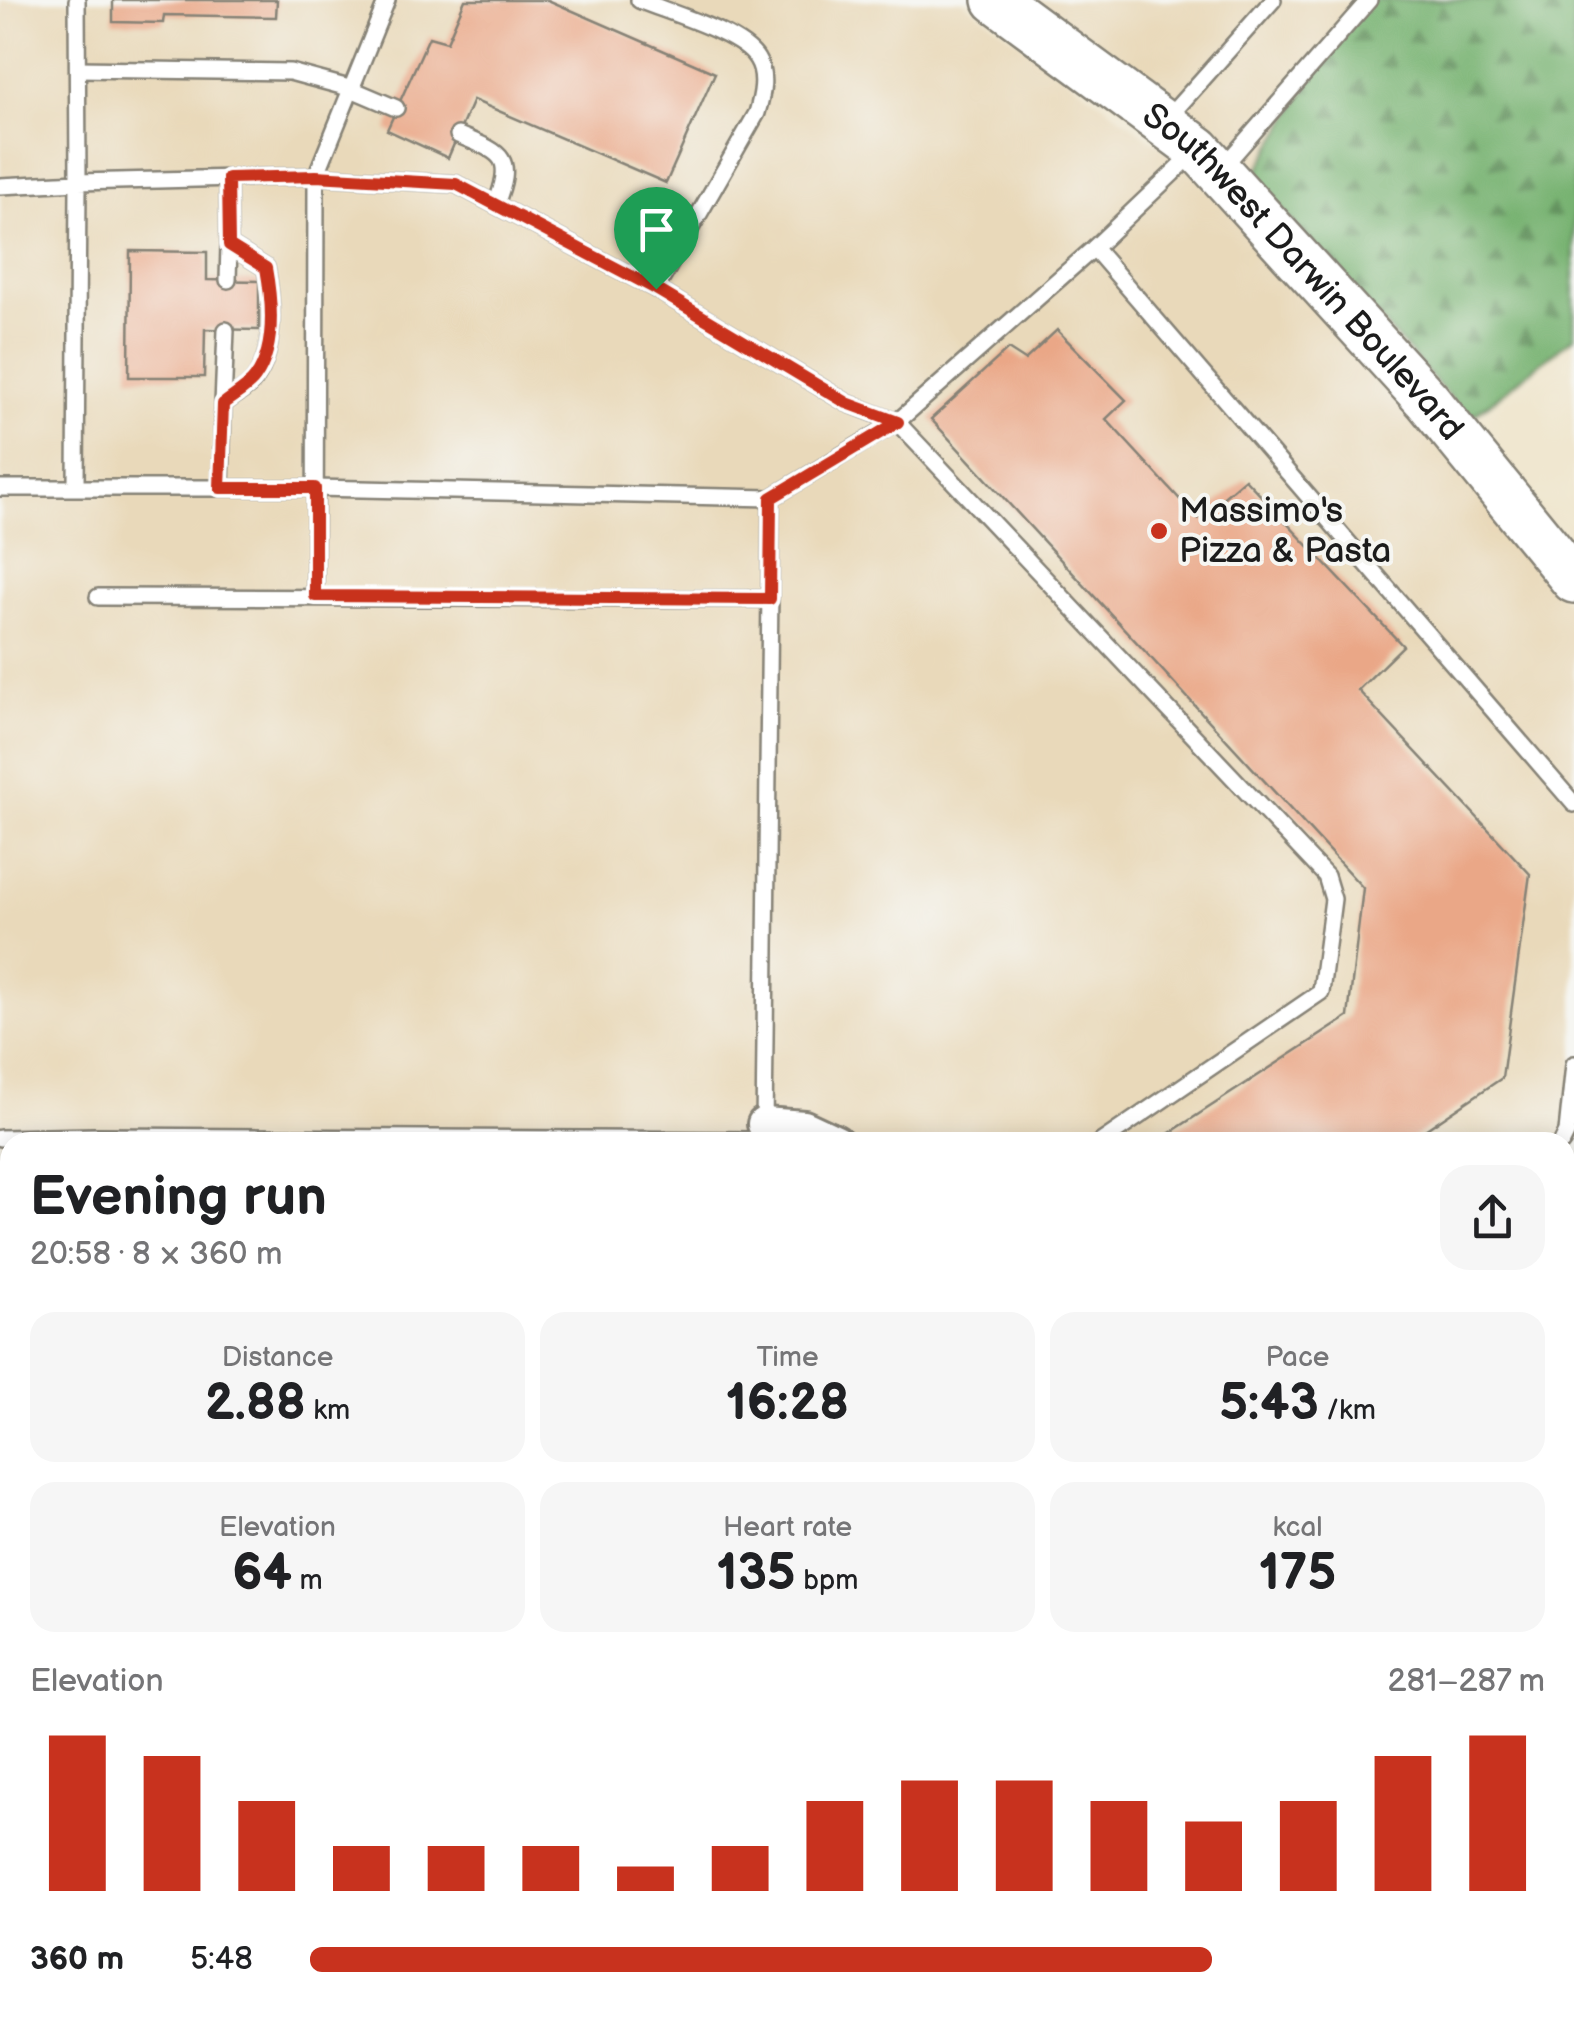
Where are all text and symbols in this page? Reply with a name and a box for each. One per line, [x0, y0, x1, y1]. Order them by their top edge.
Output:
street label: Southwest Darwin Boulevard [1134, 94, 1473, 449]
pin [614, 187, 699, 290]
icon: arrive [629, 202, 684, 257]
place label: Massimo's Pizza & Pasta [1179, 490, 1391, 573]
marker: Massimo's Pizza & Pasta [1148, 520, 1170, 542]
text: Evening run [30, 1164, 327, 1231]
button: share [1440, 1165, 1545, 1270]
text: 20:58 · 8 × 360 m [30, 1235, 282, 1274]
text: Distance [222, 1341, 333, 1374]
text: Time [756, 1341, 819, 1374]
text: Pace [1266, 1341, 1329, 1374]
text: 2.88 [205, 1374, 306, 1434]
text: 16:28 [726, 1374, 849, 1434]
text: 5:43 [1219, 1374, 1319, 1434]
text: km [306, 1394, 350, 1427]
text: /km [1319, 1394, 1376, 1427]
text: Elevation [219, 1511, 336, 1544]
text: Heart rate [723, 1511, 852, 1544]
text: kcal [1272, 1511, 1323, 1544]
text: 64 [232, 1544, 292, 1604]
text: 135 [717, 1544, 796, 1604]
text: 175 [1259, 1544, 1336, 1604]
text: m [292, 1564, 323, 1597]
text: bpm [796, 1564, 858, 1597]
text: Elevation [30, 1662, 163, 1701]
text: 281–287 m [1388, 1662, 1545, 1701]
text: 360 m [30, 1940, 124, 1979]
text: 5:48 [190, 1940, 253, 1979]

